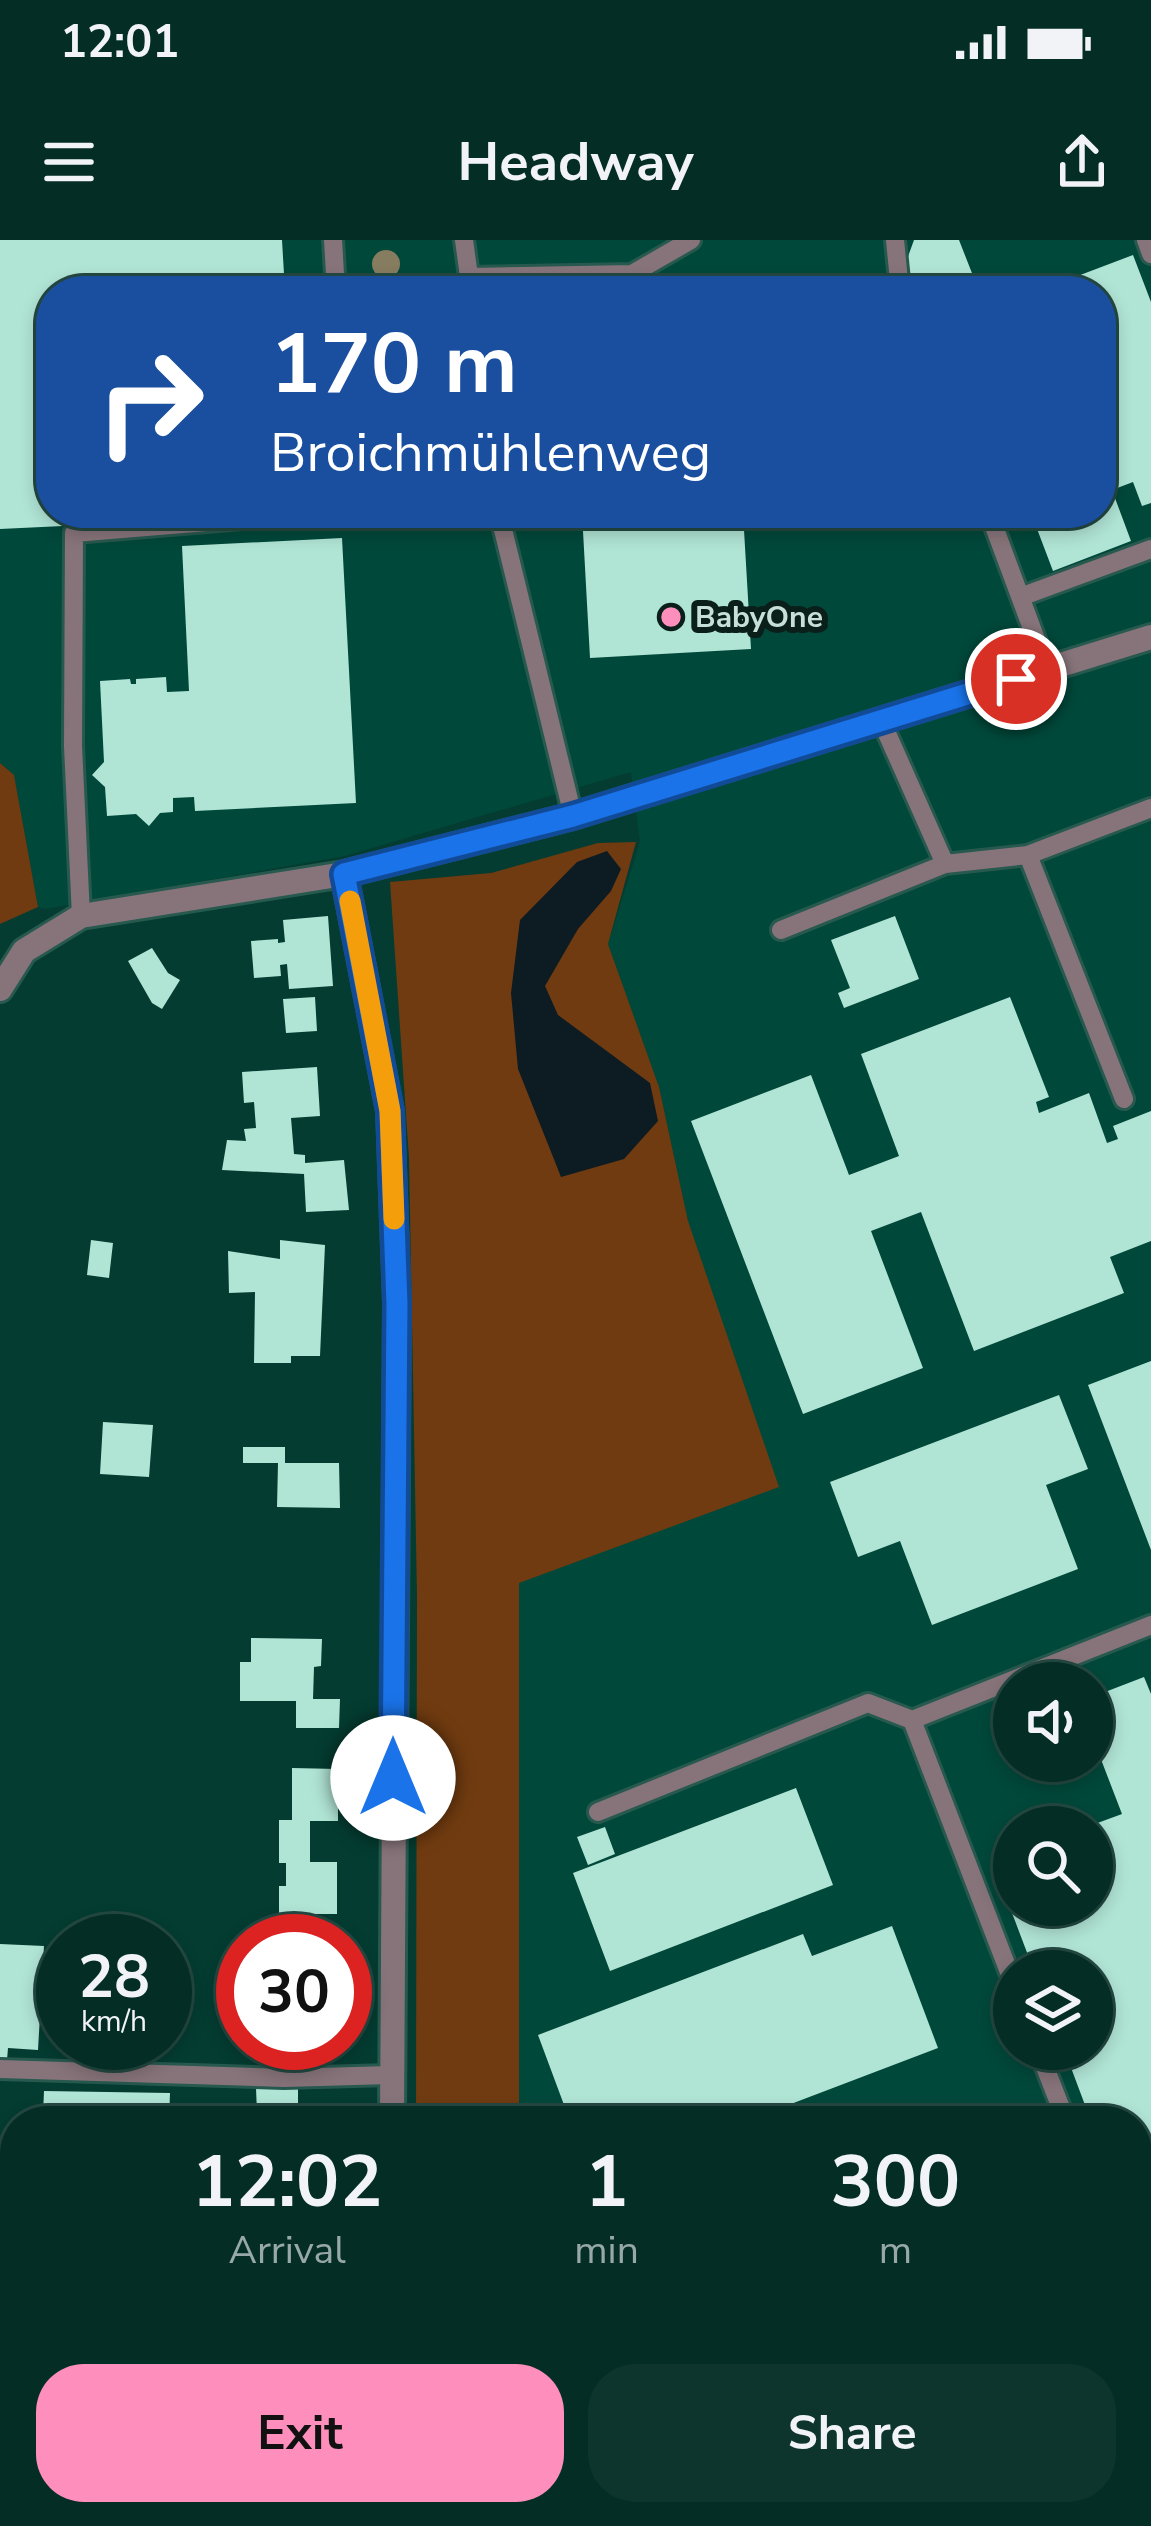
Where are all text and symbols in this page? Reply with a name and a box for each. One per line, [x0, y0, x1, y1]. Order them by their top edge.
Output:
text: 12:01 [60, 12, 179, 73]
text: Headway [457, 125, 694, 199]
icon: menu [36, 129, 102, 195]
icon: share [1049, 129, 1115, 195]
text: 170 m [270, 307, 518, 422]
icon: right [72, 324, 228, 480]
text: Broichmühlenweg [270, 416, 711, 490]
place label: BabyOne [695, 597, 823, 638]
marker: BabyOne [658, 604, 684, 630]
pin [965, 628, 1067, 730]
icon: arrive [983, 646, 1049, 712]
map controls [993, 1662, 1113, 2070]
button: sound [993, 1662, 1113, 1782]
position arrow [330, 1715, 456, 1841]
button: search [993, 1806, 1113, 1926]
speed limit sign: 30 [216, 1914, 372, 2070]
text: 28 [78, 1936, 150, 2018]
button: layers [993, 1950, 1113, 2070]
text: km/h [81, 2001, 147, 2042]
text: 12:02 [192, 2133, 382, 2231]
text: 1 [585, 2133, 628, 2231]
text: 300 [831, 2133, 960, 2231]
text: Arrival [228, 2224, 346, 2277]
text: min [574, 2224, 639, 2277]
text: m [879, 2224, 912, 2277]
button: Exit [36, 2364, 564, 2502]
button: Share [588, 2364, 1116, 2502]

